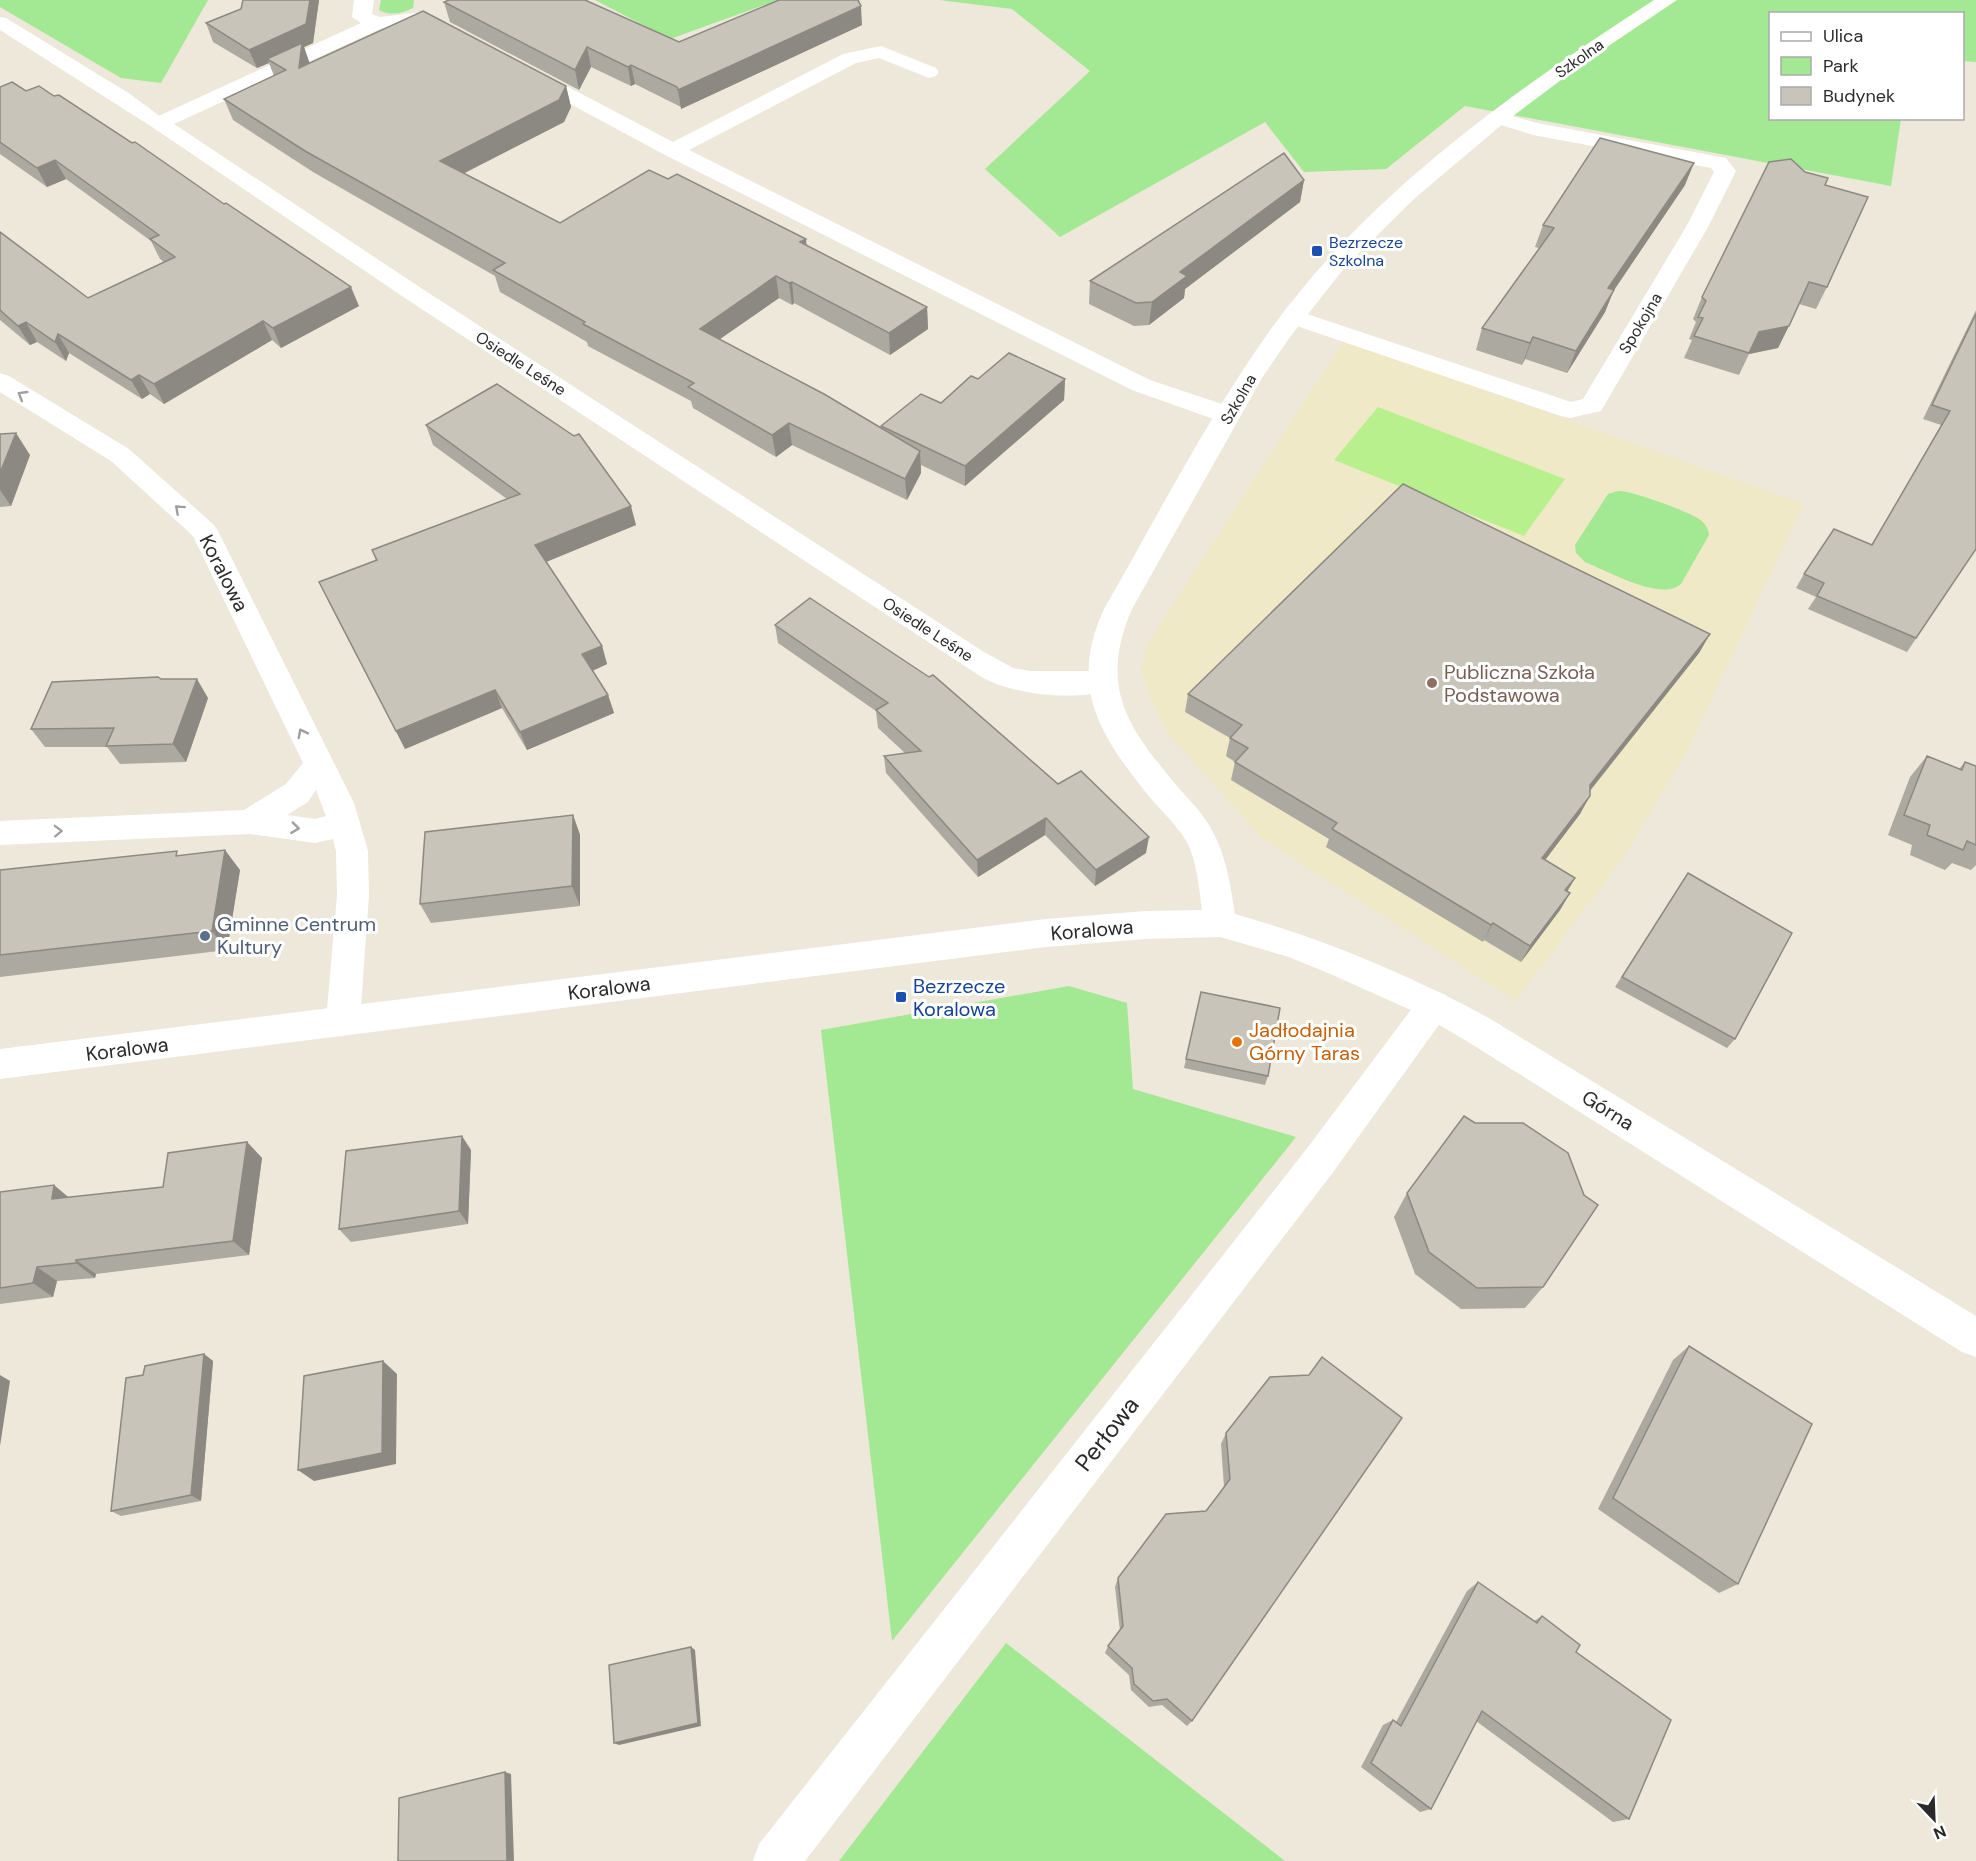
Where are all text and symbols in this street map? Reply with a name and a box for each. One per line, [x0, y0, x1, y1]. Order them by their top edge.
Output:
legend [1769, 12, 1964, 120]
text: Ulica [1823, 24, 1863, 48]
street label: Szkolna [1551, 34, 1608, 83]
text: Park [1823, 54, 1859, 78]
text: Budynek [1823, 84, 1895, 108]
place label: Bezrzecze Szkolna [1329, 232, 1403, 271]
marker: Bezrzecze Szkolna [1310, 244, 1324, 258]
street label: Spokojna [1614, 289, 1667, 358]
street label: Osiedle Leśne [471, 326, 570, 400]
street label: Szkolna [1216, 370, 1261, 428]
one-way arrow [18, 390, 28, 402]
one-way arrow [175, 505, 186, 516]
street label: Koralowa [194, 530, 254, 616]
street label: Osiedle Leśne [878, 592, 977, 666]
place label: Publiczna Szkoła Podstawowa [1444, 659, 1595, 708]
marker: Publiczna Szkoła Podstawowa [1425, 676, 1439, 690]
one-way arrow [298, 729, 309, 739]
one-way arrow [290, 821, 299, 834]
one-way arrow [54, 824, 63, 837]
place label: Gminne Centrum Kultury [217, 911, 376, 960]
street label: Koralowa [1050, 913, 1134, 947]
marker: Gminne Centrum Kultury [198, 929, 212, 943]
street label: Koralowa [566, 970, 652, 1006]
place label: Bezrzecze Koralowa [913, 973, 1005, 1022]
marker: Bezrzecze Koralowa [894, 990, 908, 1004]
place label: Jadłodajnia Górny Taras [1249, 1017, 1360, 1066]
street label: Koralowa [84, 1031, 170, 1067]
marker: Jadłodajnia Górny Taras [1230, 1035, 1244, 1049]
street label: Górna [1577, 1084, 1639, 1136]
street label: Perłowa [1068, 1390, 1145, 1477]
north arrow [1904, 1789, 1964, 1849]
text: N [1930, 1820, 1949, 1844]

